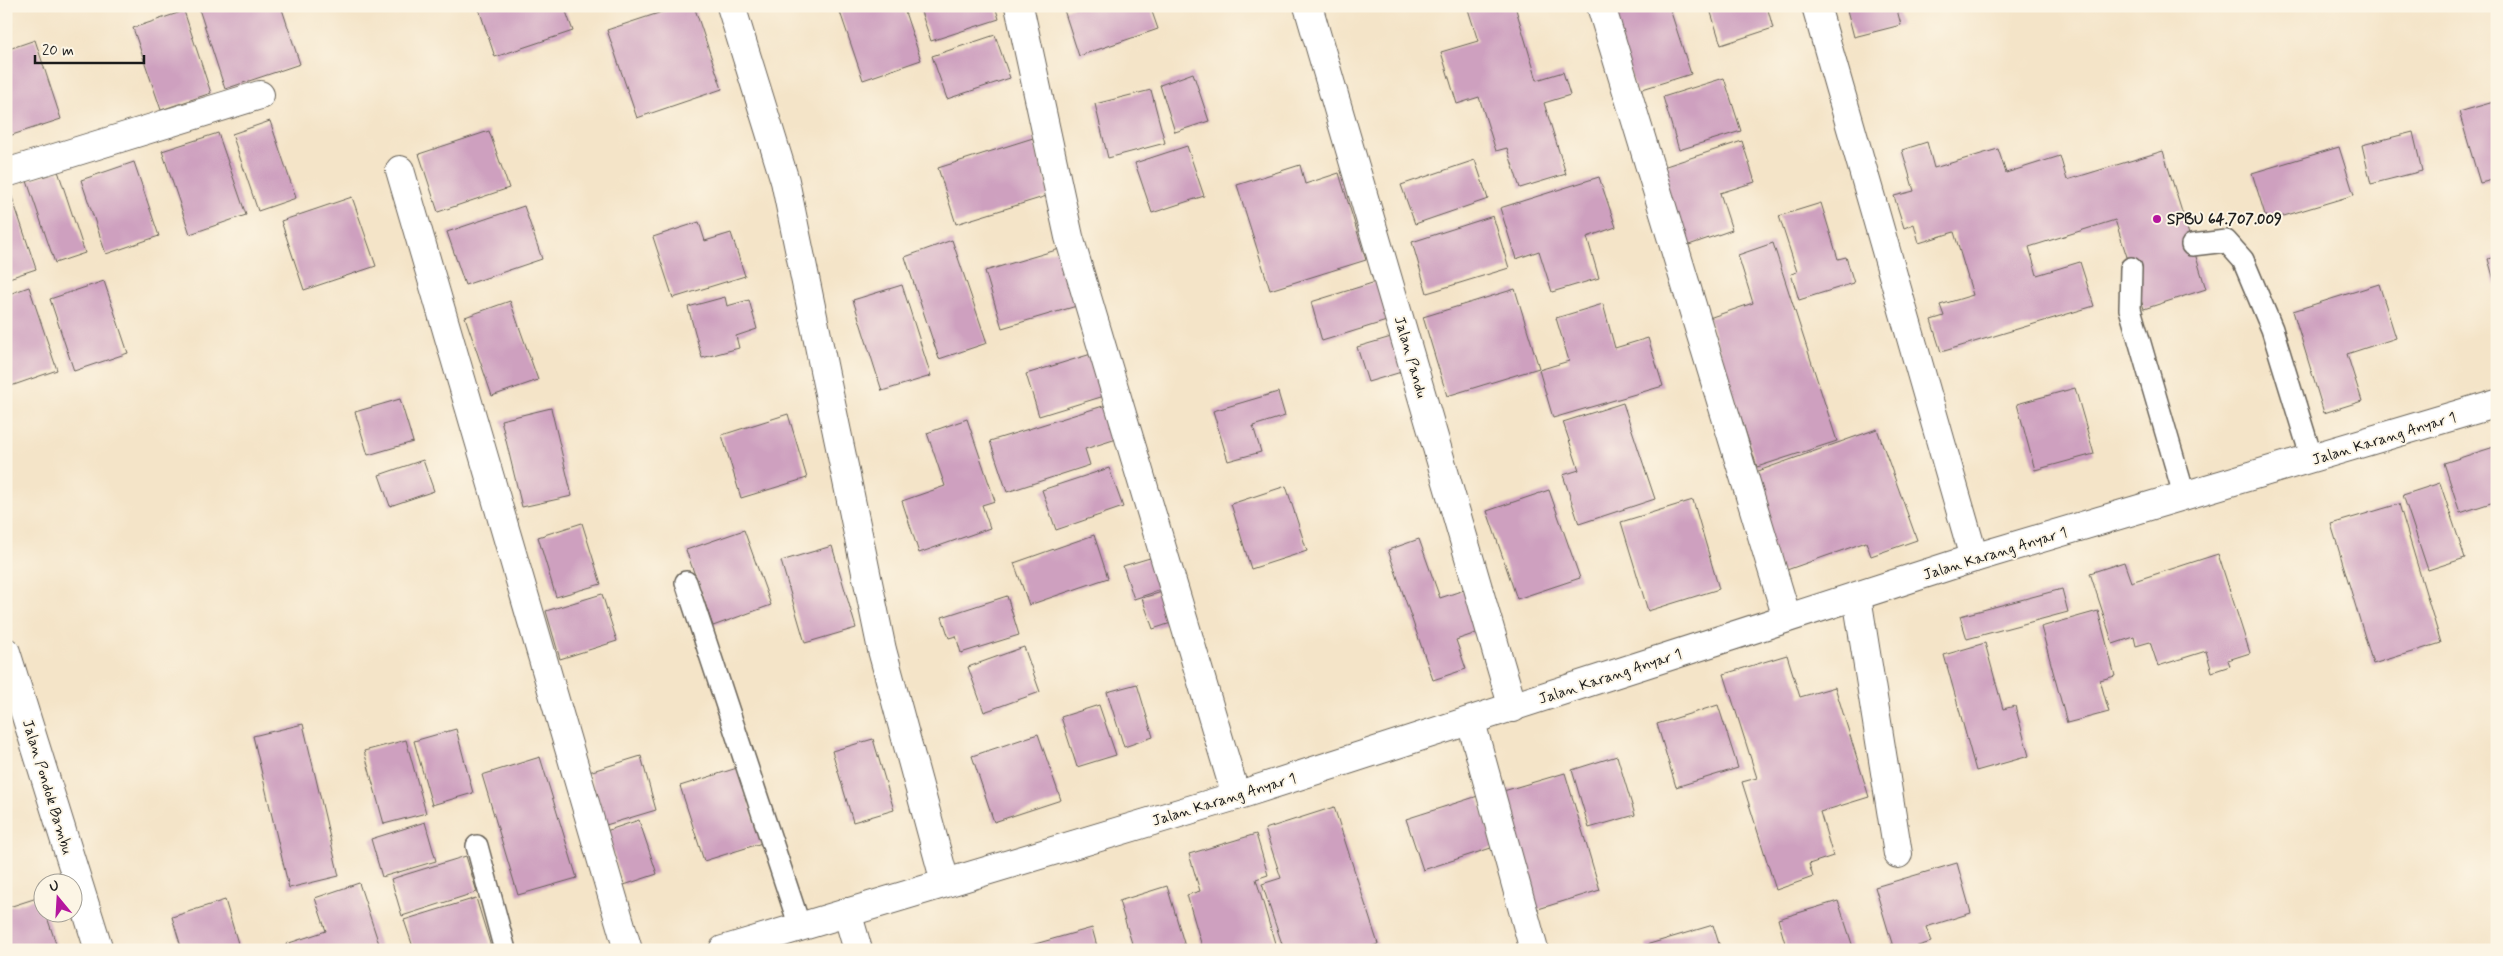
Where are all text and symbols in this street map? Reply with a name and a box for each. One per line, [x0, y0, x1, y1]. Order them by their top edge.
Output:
scale bar [35, 32, 144, 64]
text: 20 m [42, 41, 74, 61]
place label: SPBU 64.707.009 [2167, 210, 2282, 230]
marker: SPBU 64.707.009 [2151, 213, 2163, 225]
street label: Jalan Pandu [1389, 314, 1431, 401]
street label: Jalan Karang Anyar 1 [2310, 408, 2459, 470]
street label: Jalan Karang Anyar 1 [1921, 523, 2070, 585]
street label: Jalan Karang Anyar 1 [1536, 644, 1685, 710]
street label: Jalan Pondok Bambu [17, 717, 77, 857]
street label: Jalan Karang Anyar 1 [1150, 769, 1299, 831]
north arrow [32, 874, 82, 924]
text: U [47, 877, 61, 897]

